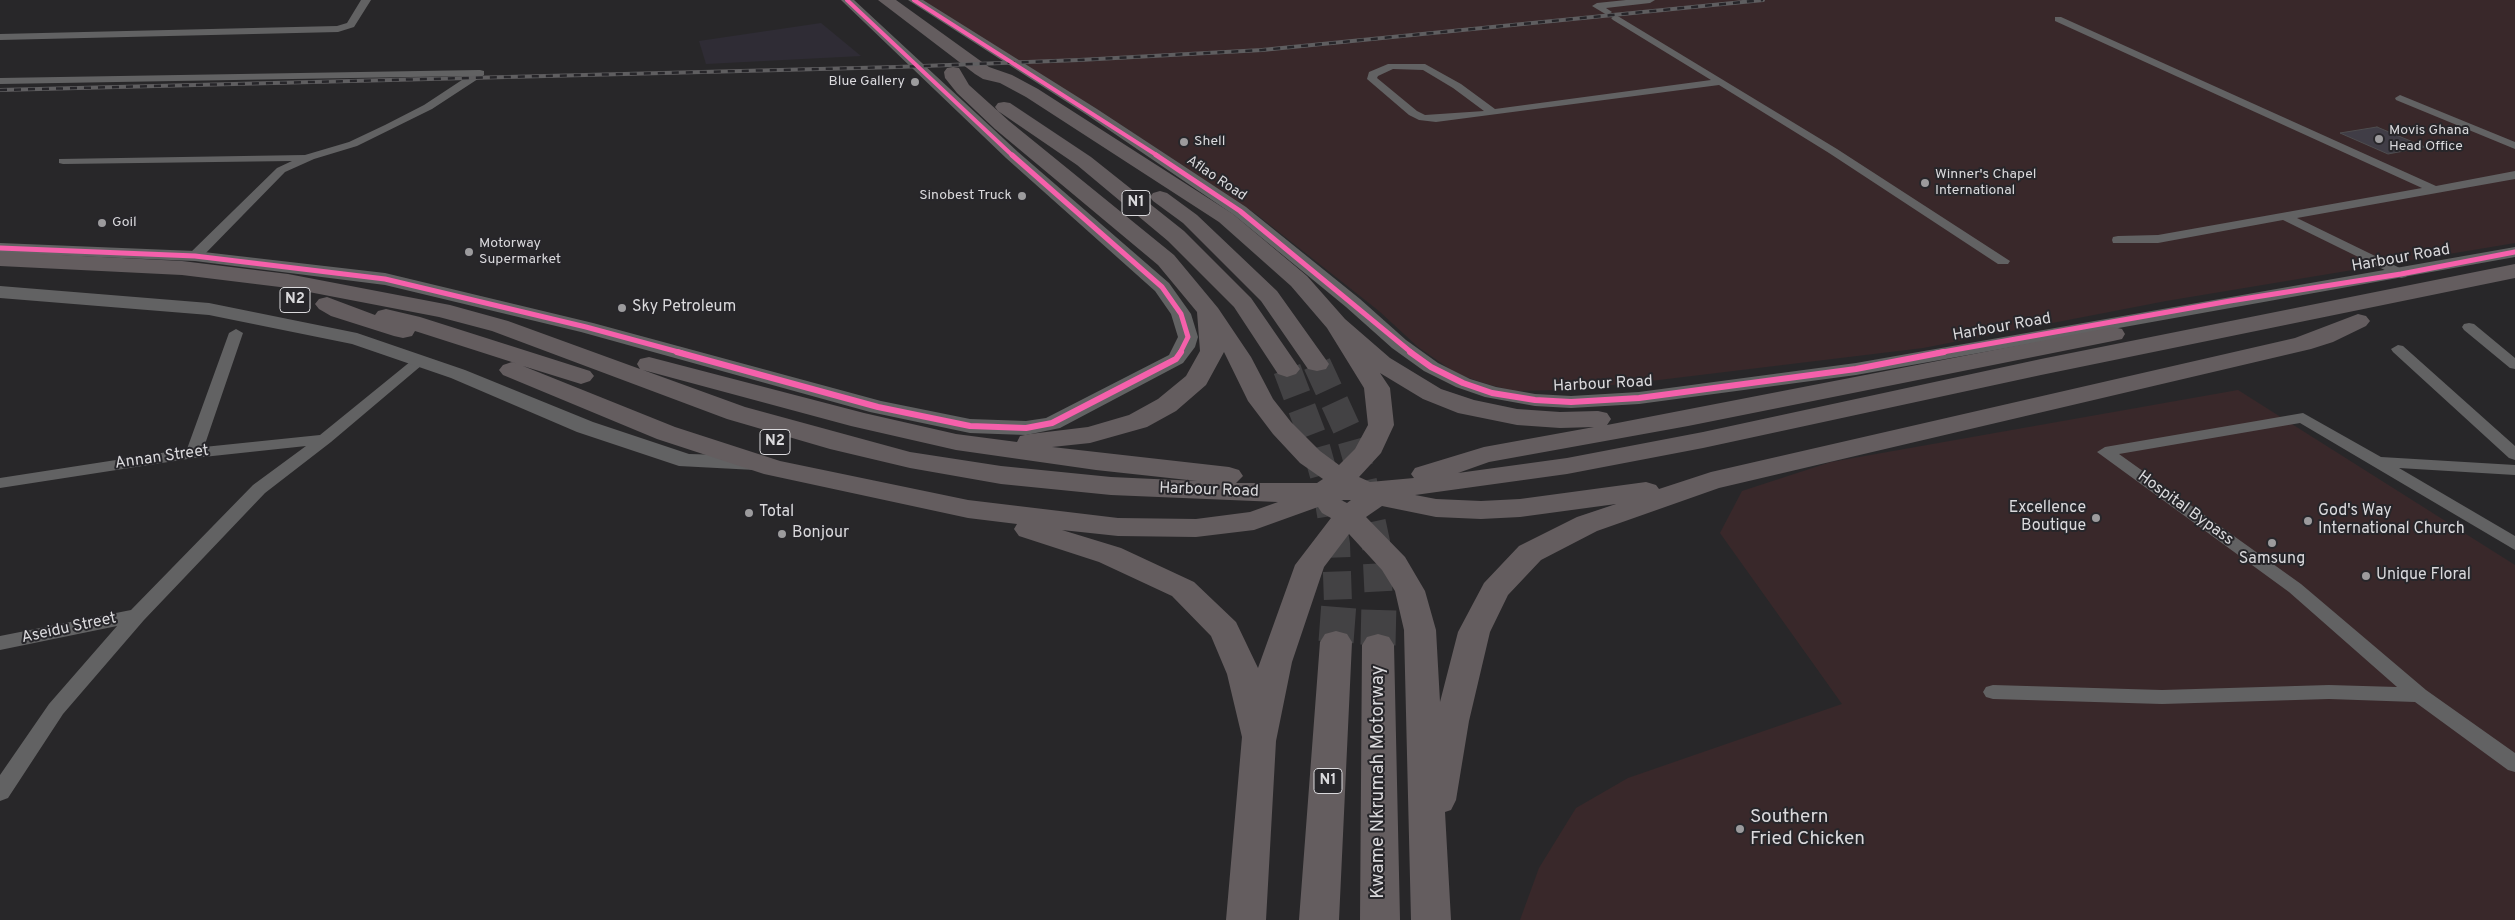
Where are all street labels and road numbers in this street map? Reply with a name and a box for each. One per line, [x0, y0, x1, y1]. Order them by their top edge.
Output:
street label: Aflao Road [1183, 153, 1249, 205]
road number: N1 [1122, 190, 1150, 216]
street label: Harbour Road [2350, 241, 2452, 277]
road number: N2 [280, 288, 310, 312]
street label: Harbour Road [1951, 310, 2053, 346]
street label: Harbour Road [1553, 373, 1653, 397]
road number: N2 [760, 430, 790, 454]
street label: Annan Street [114, 442, 210, 474]
street label: Hospital Bypass [2133, 468, 2237, 550]
street label: Harbour Road [1159, 480, 1259, 502]
street label: Aseidu Street [20, 610, 118, 648]
street label: Kwame Nkrumah Motorway [1368, 665, 1390, 899]
road number: N1 [1314, 768, 1342, 794]

